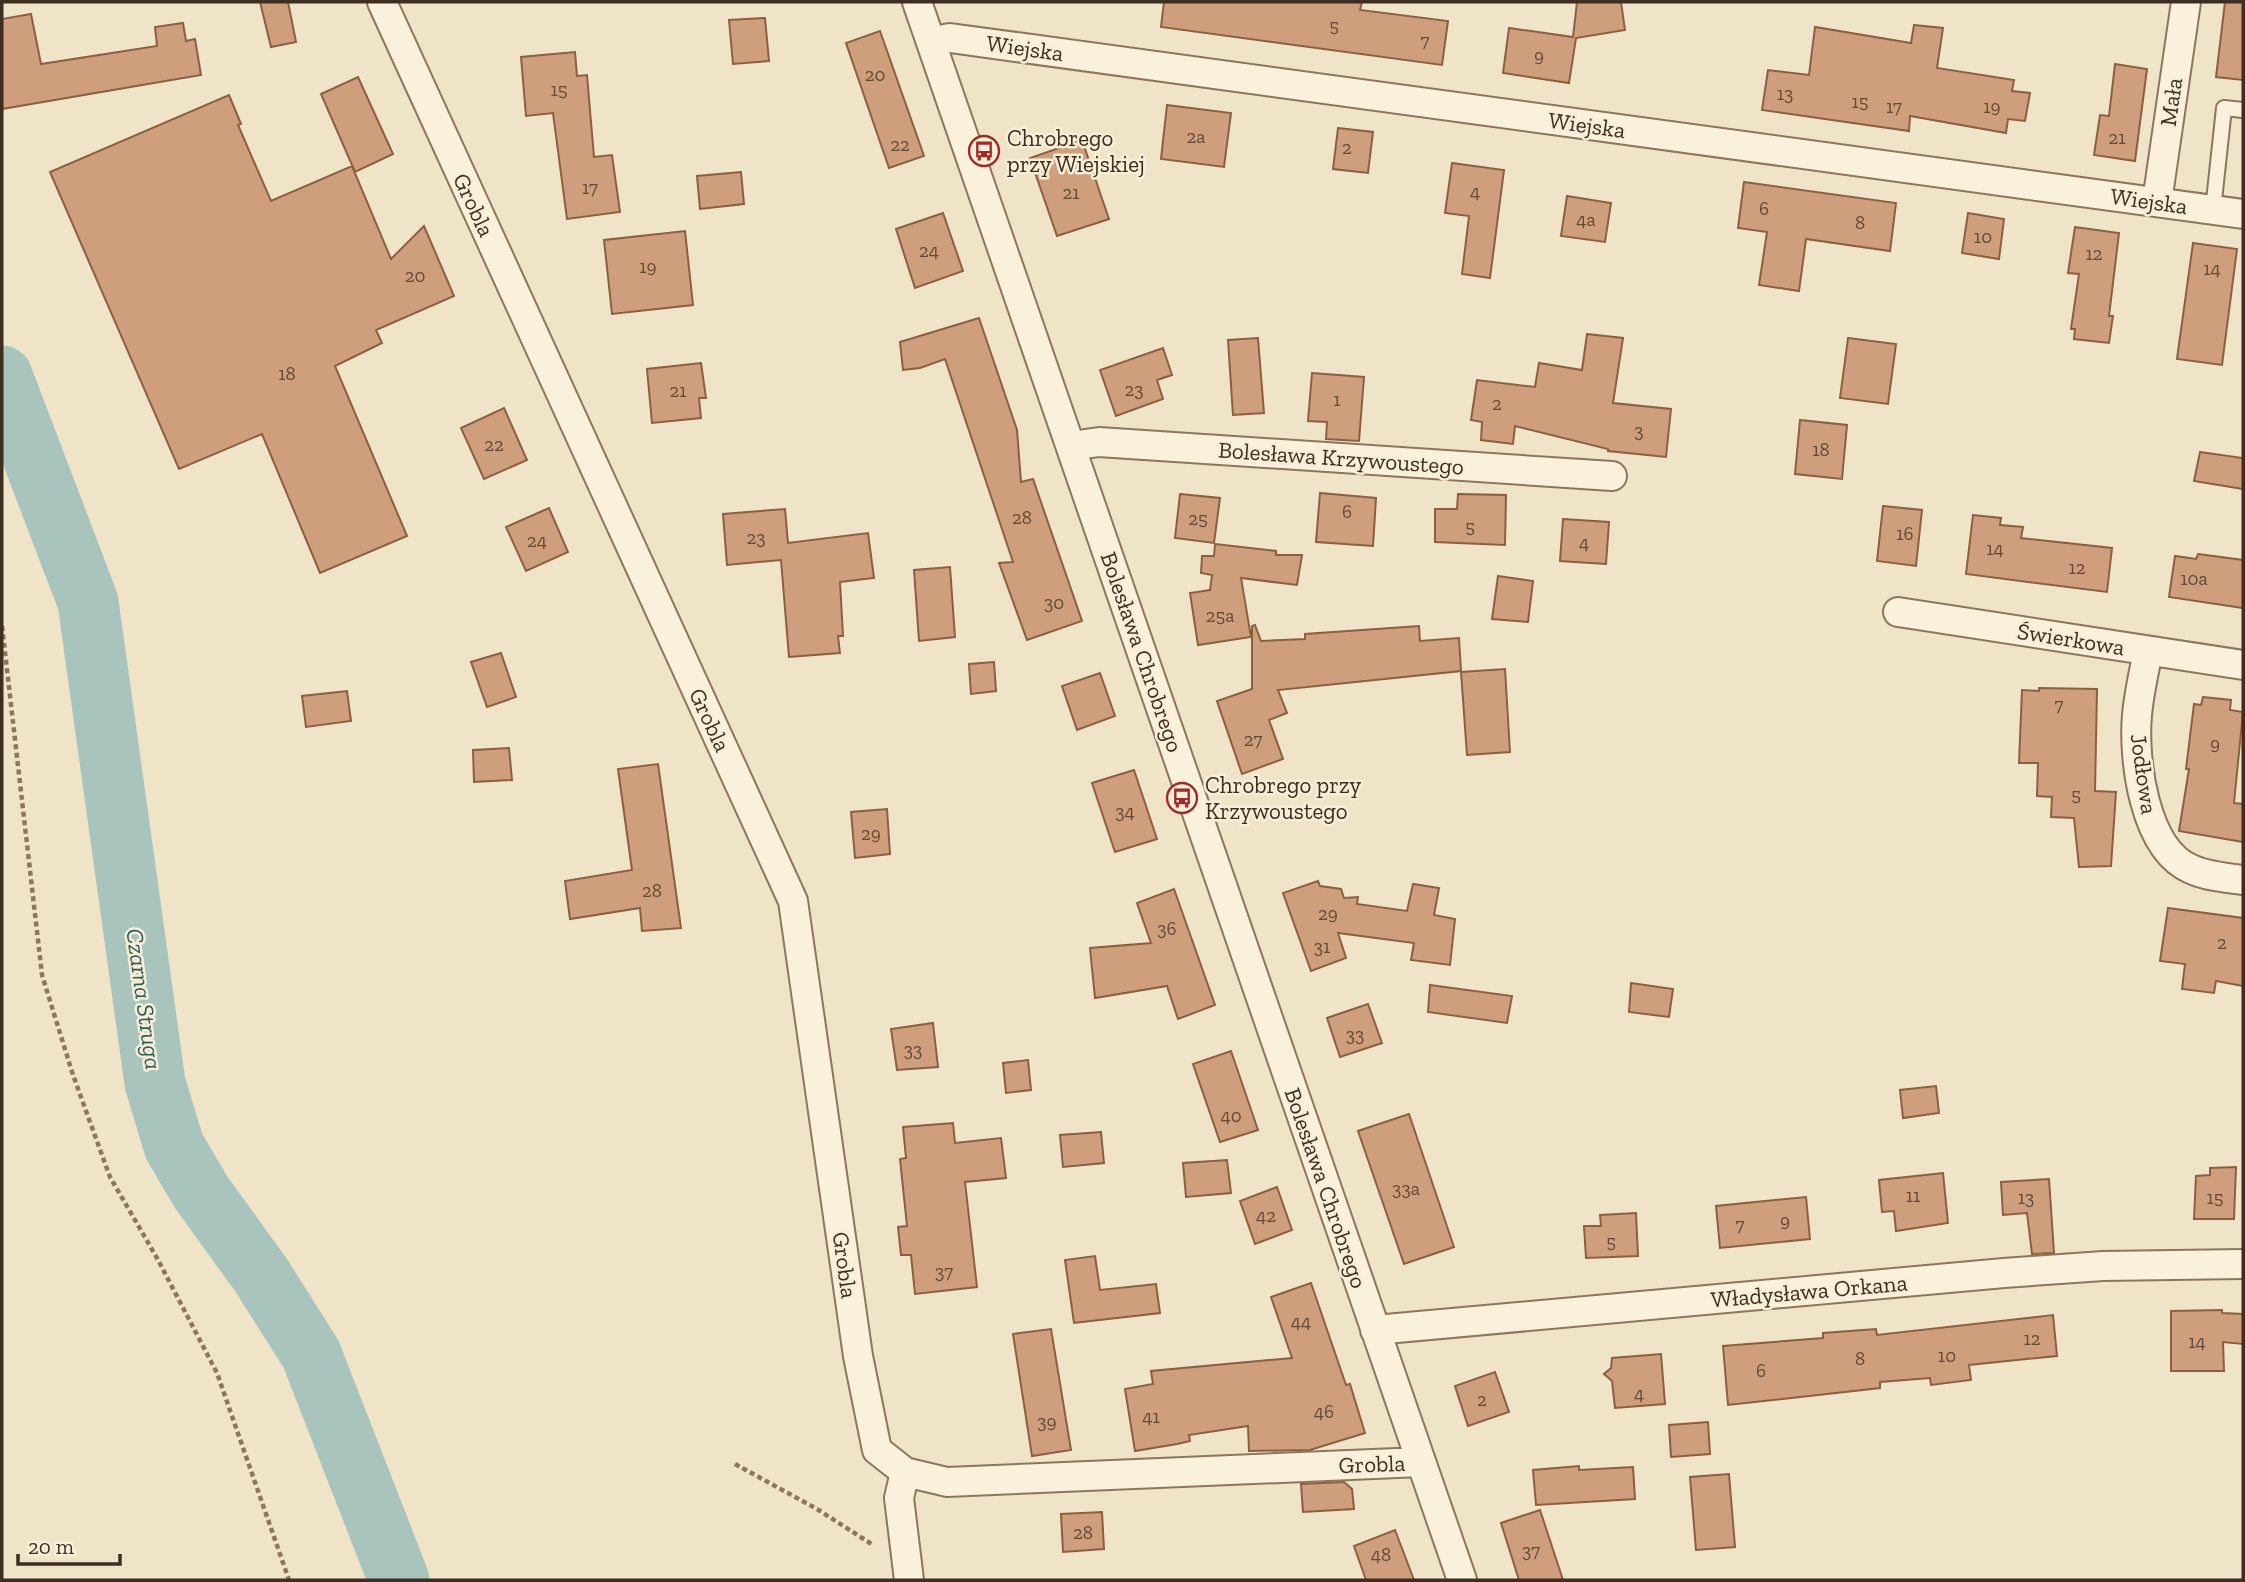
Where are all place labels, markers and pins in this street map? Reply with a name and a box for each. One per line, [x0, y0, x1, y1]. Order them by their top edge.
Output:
place label: Chrobrego przy Wiejskiej [1007, 124, 1145, 178]
bus stop icon: Chrobrego przy Wiejskiej [967, 134, 1001, 168]
place label: Chrobrego przy Krzywoustego [1205, 771, 1361, 825]
bus stop icon: Chrobrego przy Krzywoustego [1165, 781, 1199, 815]

